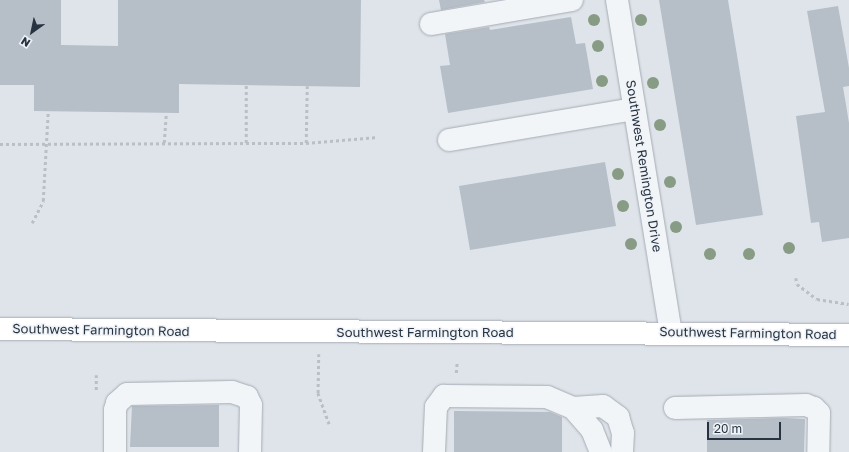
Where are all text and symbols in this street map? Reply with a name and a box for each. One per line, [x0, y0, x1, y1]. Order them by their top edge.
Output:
north arrow [12, 12, 52, 52]
text: N [18, 35, 32, 50]
street label: Southwest Remington Drive [623, 79, 665, 253]
street label: Southwest Farmington Road [12, 321, 190, 339]
street label: Southwest Farmington Road [336, 324, 514, 340]
street label: Southwest Farmington Road [659, 324, 837, 342]
scale bar [709, 414, 783, 440]
text: 20 m [714, 421, 742, 436]

